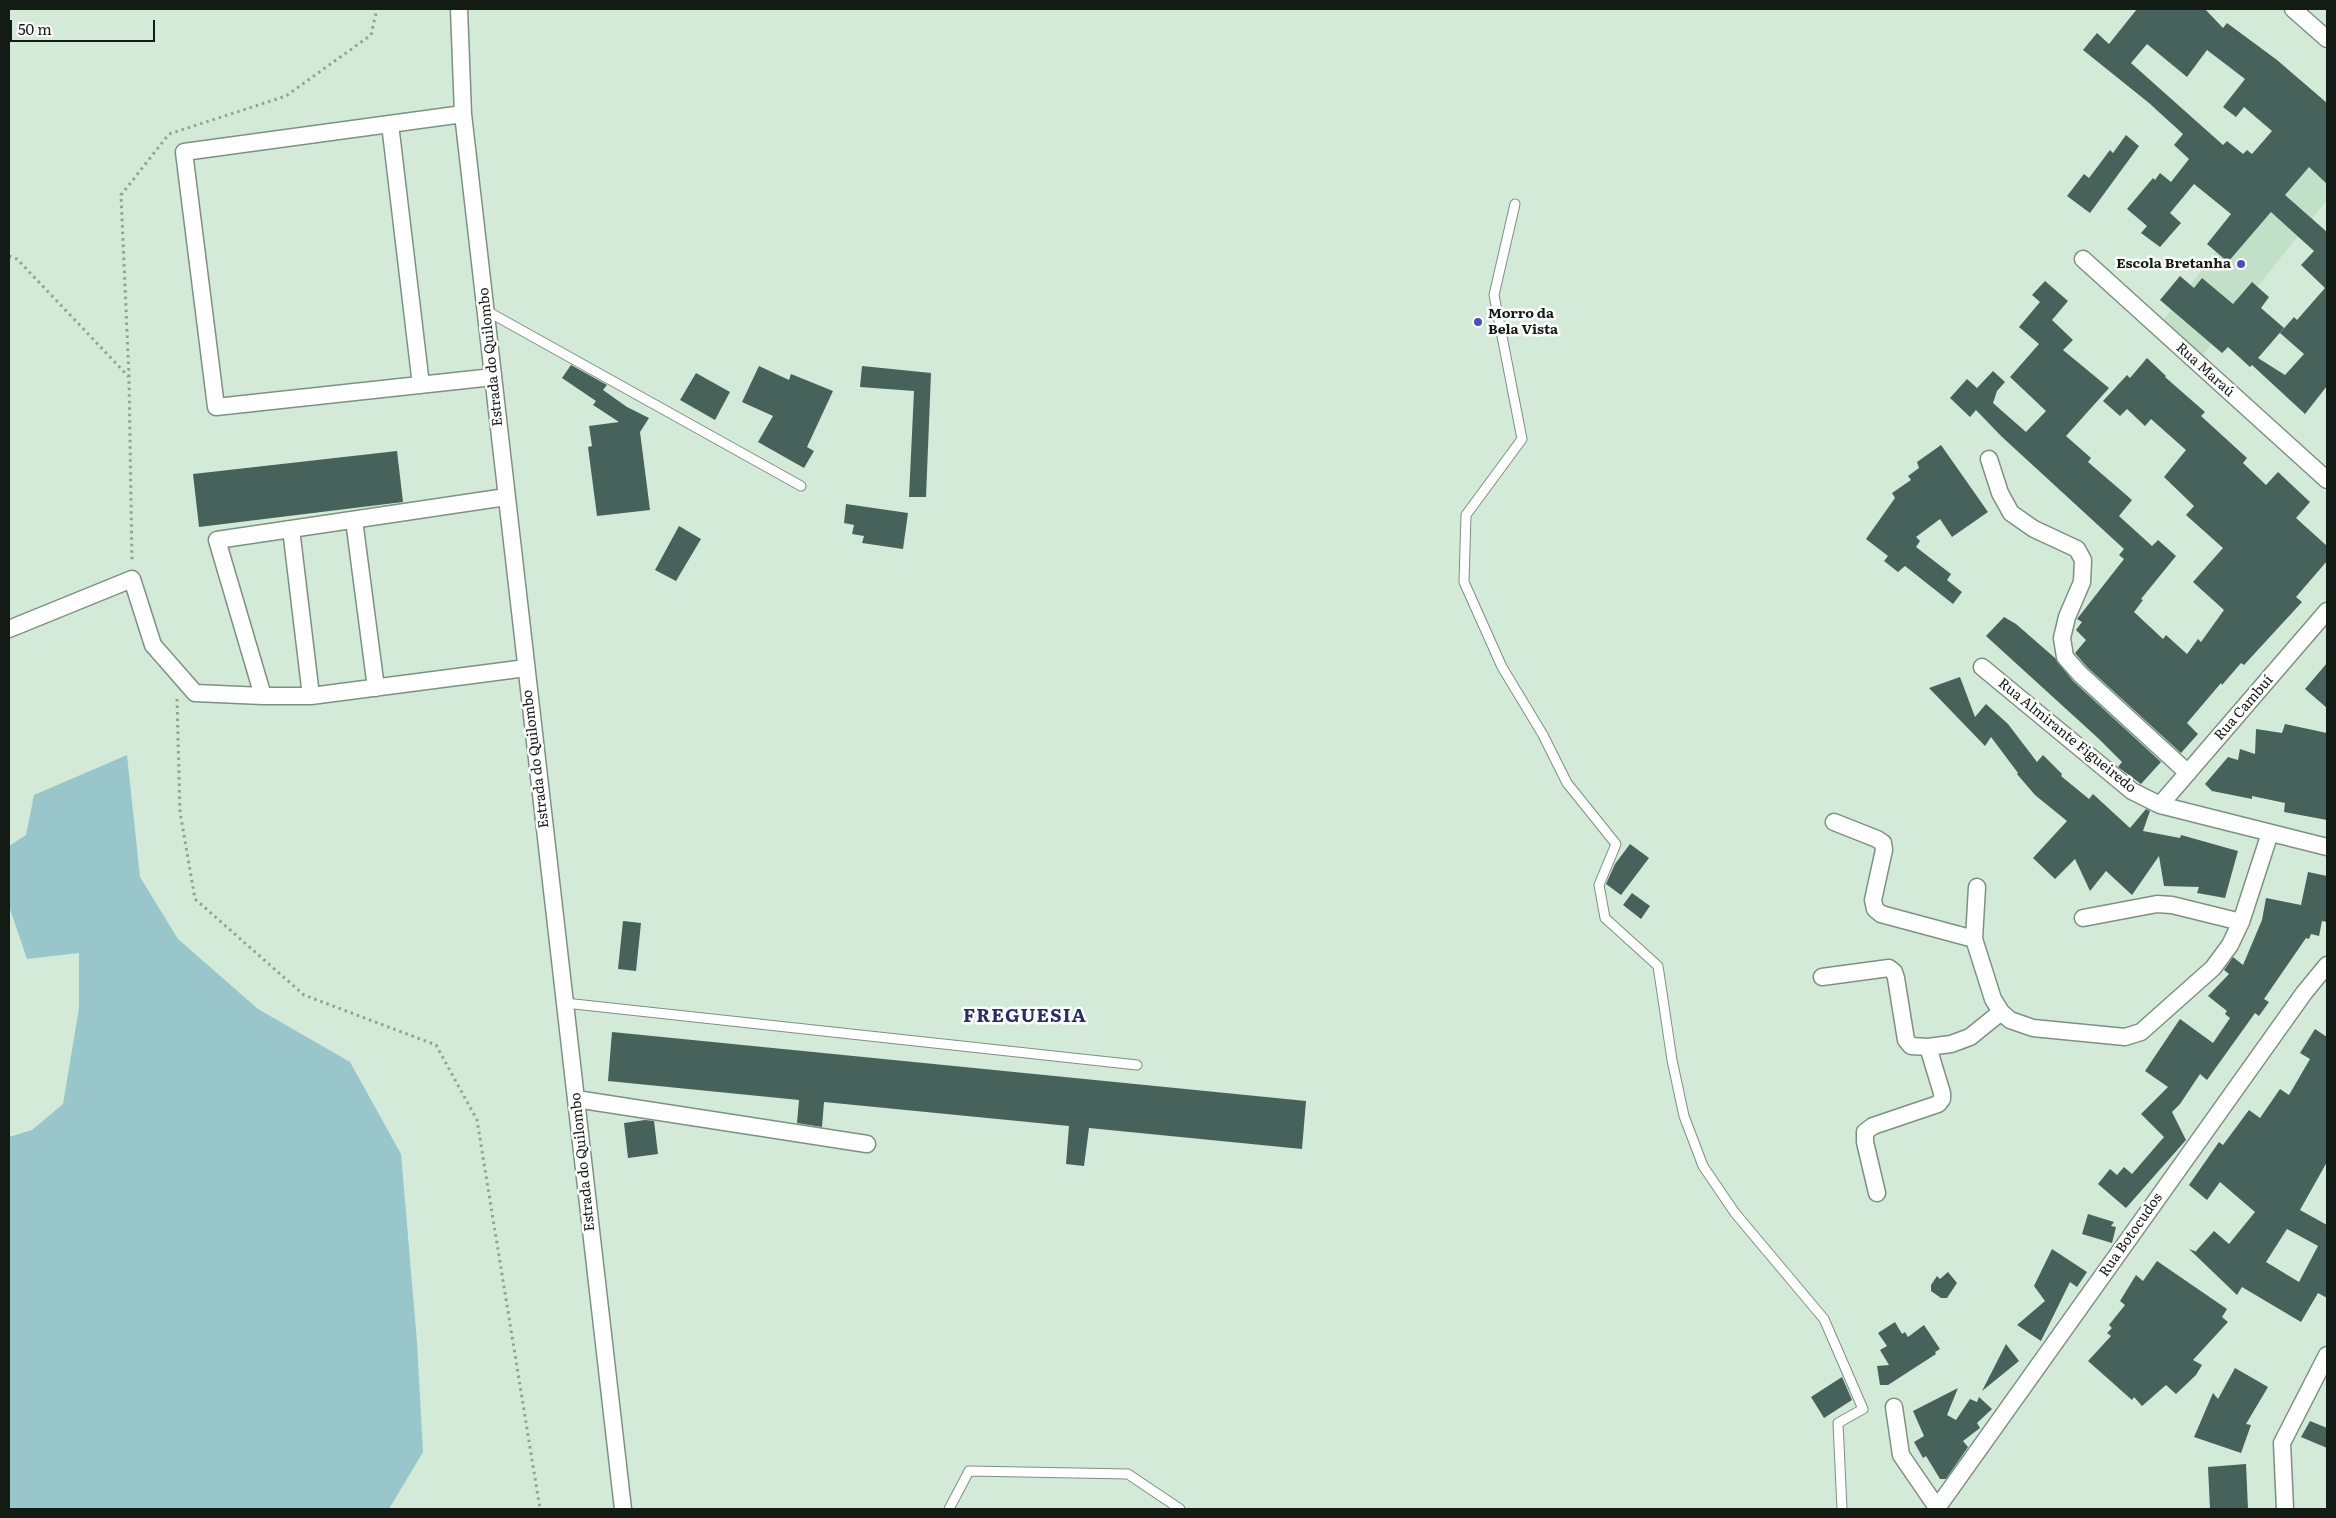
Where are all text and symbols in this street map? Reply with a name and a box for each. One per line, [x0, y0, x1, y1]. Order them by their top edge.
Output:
scale bar [12, 10, 158, 42]
text: 50 m [18, 17, 52, 40]
place label: Escola Bretanha [2116, 256, 2231, 272]
marker: Escola Bretanha [2235, 258, 2247, 270]
street label: Estrada do Quilombo [475, 287, 507, 427]
place label: Morro da Bela Vista [1488, 306, 1558, 338]
marker: Morro da Bela Vista [1472, 316, 1484, 328]
street label: Rua Maraú [2172, 339, 2238, 401]
street label: Rua Cambuí [2211, 672, 2277, 744]
street label: Rua Almirante Figueiredo [1995, 675, 2139, 797]
street label: Estrada do Quilombo [519, 689, 553, 829]
district label: FREGUESIA [962, 1005, 1088, 1027]
street label: Estrada do Quilombo [567, 1092, 599, 1232]
street label: Rua Botocudos [2096, 1190, 2166, 1280]

